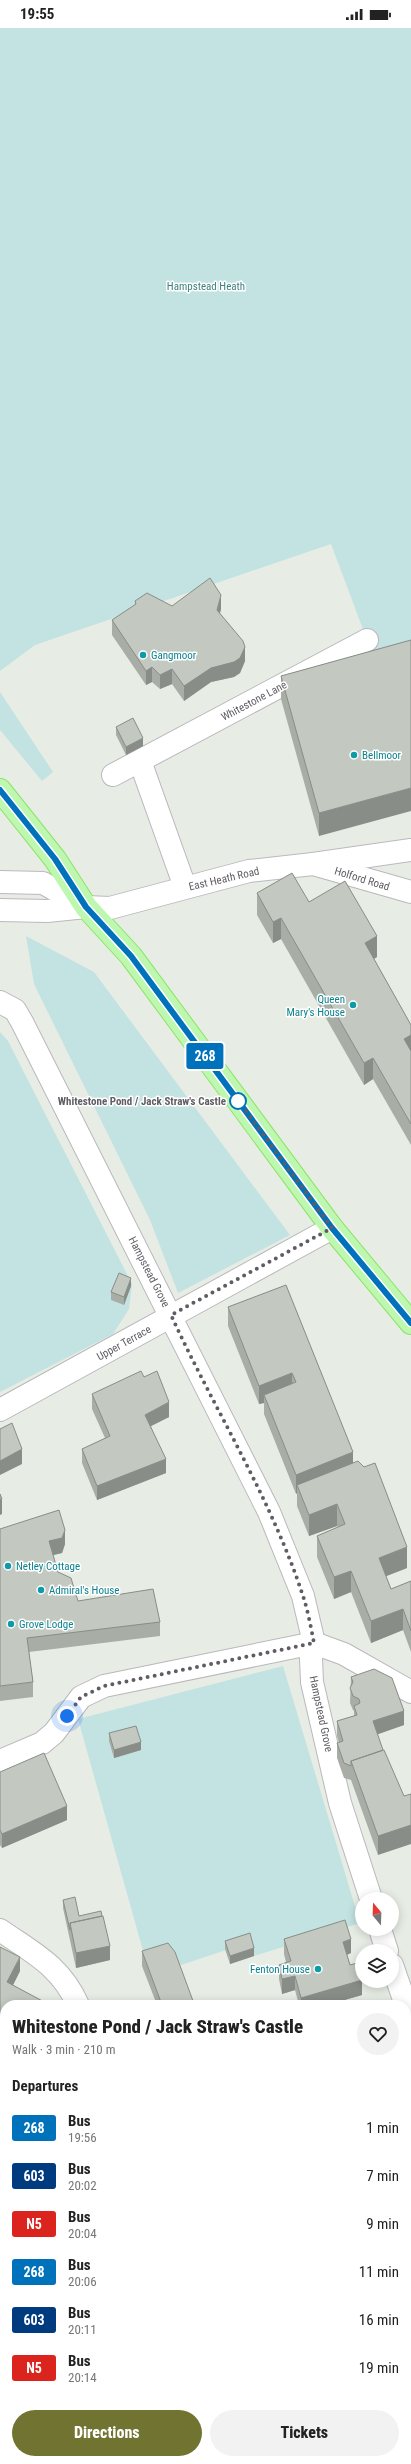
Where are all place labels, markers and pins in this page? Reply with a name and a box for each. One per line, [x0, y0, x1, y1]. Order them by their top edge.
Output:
place label: Gangmoor [151, 649, 197, 662]
marker: Gangmoor [138, 650, 148, 660]
place label: Bellmoor [362, 749, 402, 762]
marker: Bellmoor [349, 750, 359, 760]
place label: Queen Mary's House [286, 993, 345, 1019]
marker: Queen Mary's House [348, 1000, 358, 1010]
marker: Whitestone Pond / Jack Straw's Castle [229, 1092, 247, 1110]
place label: Whitestone Pond / Jack Straw's Castle [58, 1095, 226, 1108]
place label: Netley Cottage [16, 1560, 80, 1573]
marker: Netley Cottage [3, 1561, 13, 1571]
place label: Admiral's House [49, 1584, 119, 1597]
marker: Admiral's House [36, 1585, 46, 1595]
place label: Grove Lodge [19, 1618, 73, 1631]
marker: Grove Lodge [6, 1619, 16, 1629]
place label: Fenton House [250, 1963, 310, 1976]
marker: Fenton House [313, 1964, 323, 1974]

